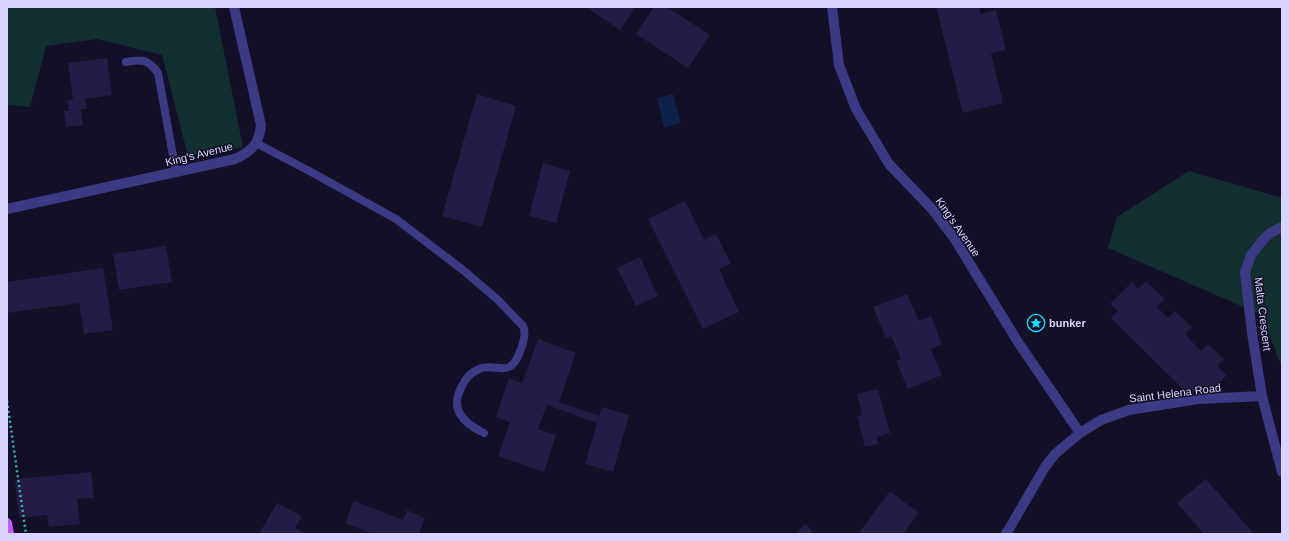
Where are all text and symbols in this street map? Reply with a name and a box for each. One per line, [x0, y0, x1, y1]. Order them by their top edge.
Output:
street label: King's Avenue [164, 140, 234, 168]
street label: King's Avenue [933, 195, 983, 259]
street label: Malta Crescent [1253, 277, 1273, 351]
place icon: bunker [1026, 313, 1046, 333]
place label: bunker [1049, 317, 1086, 329]
street label: Saint Helena Road [1128, 381, 1222, 405]

